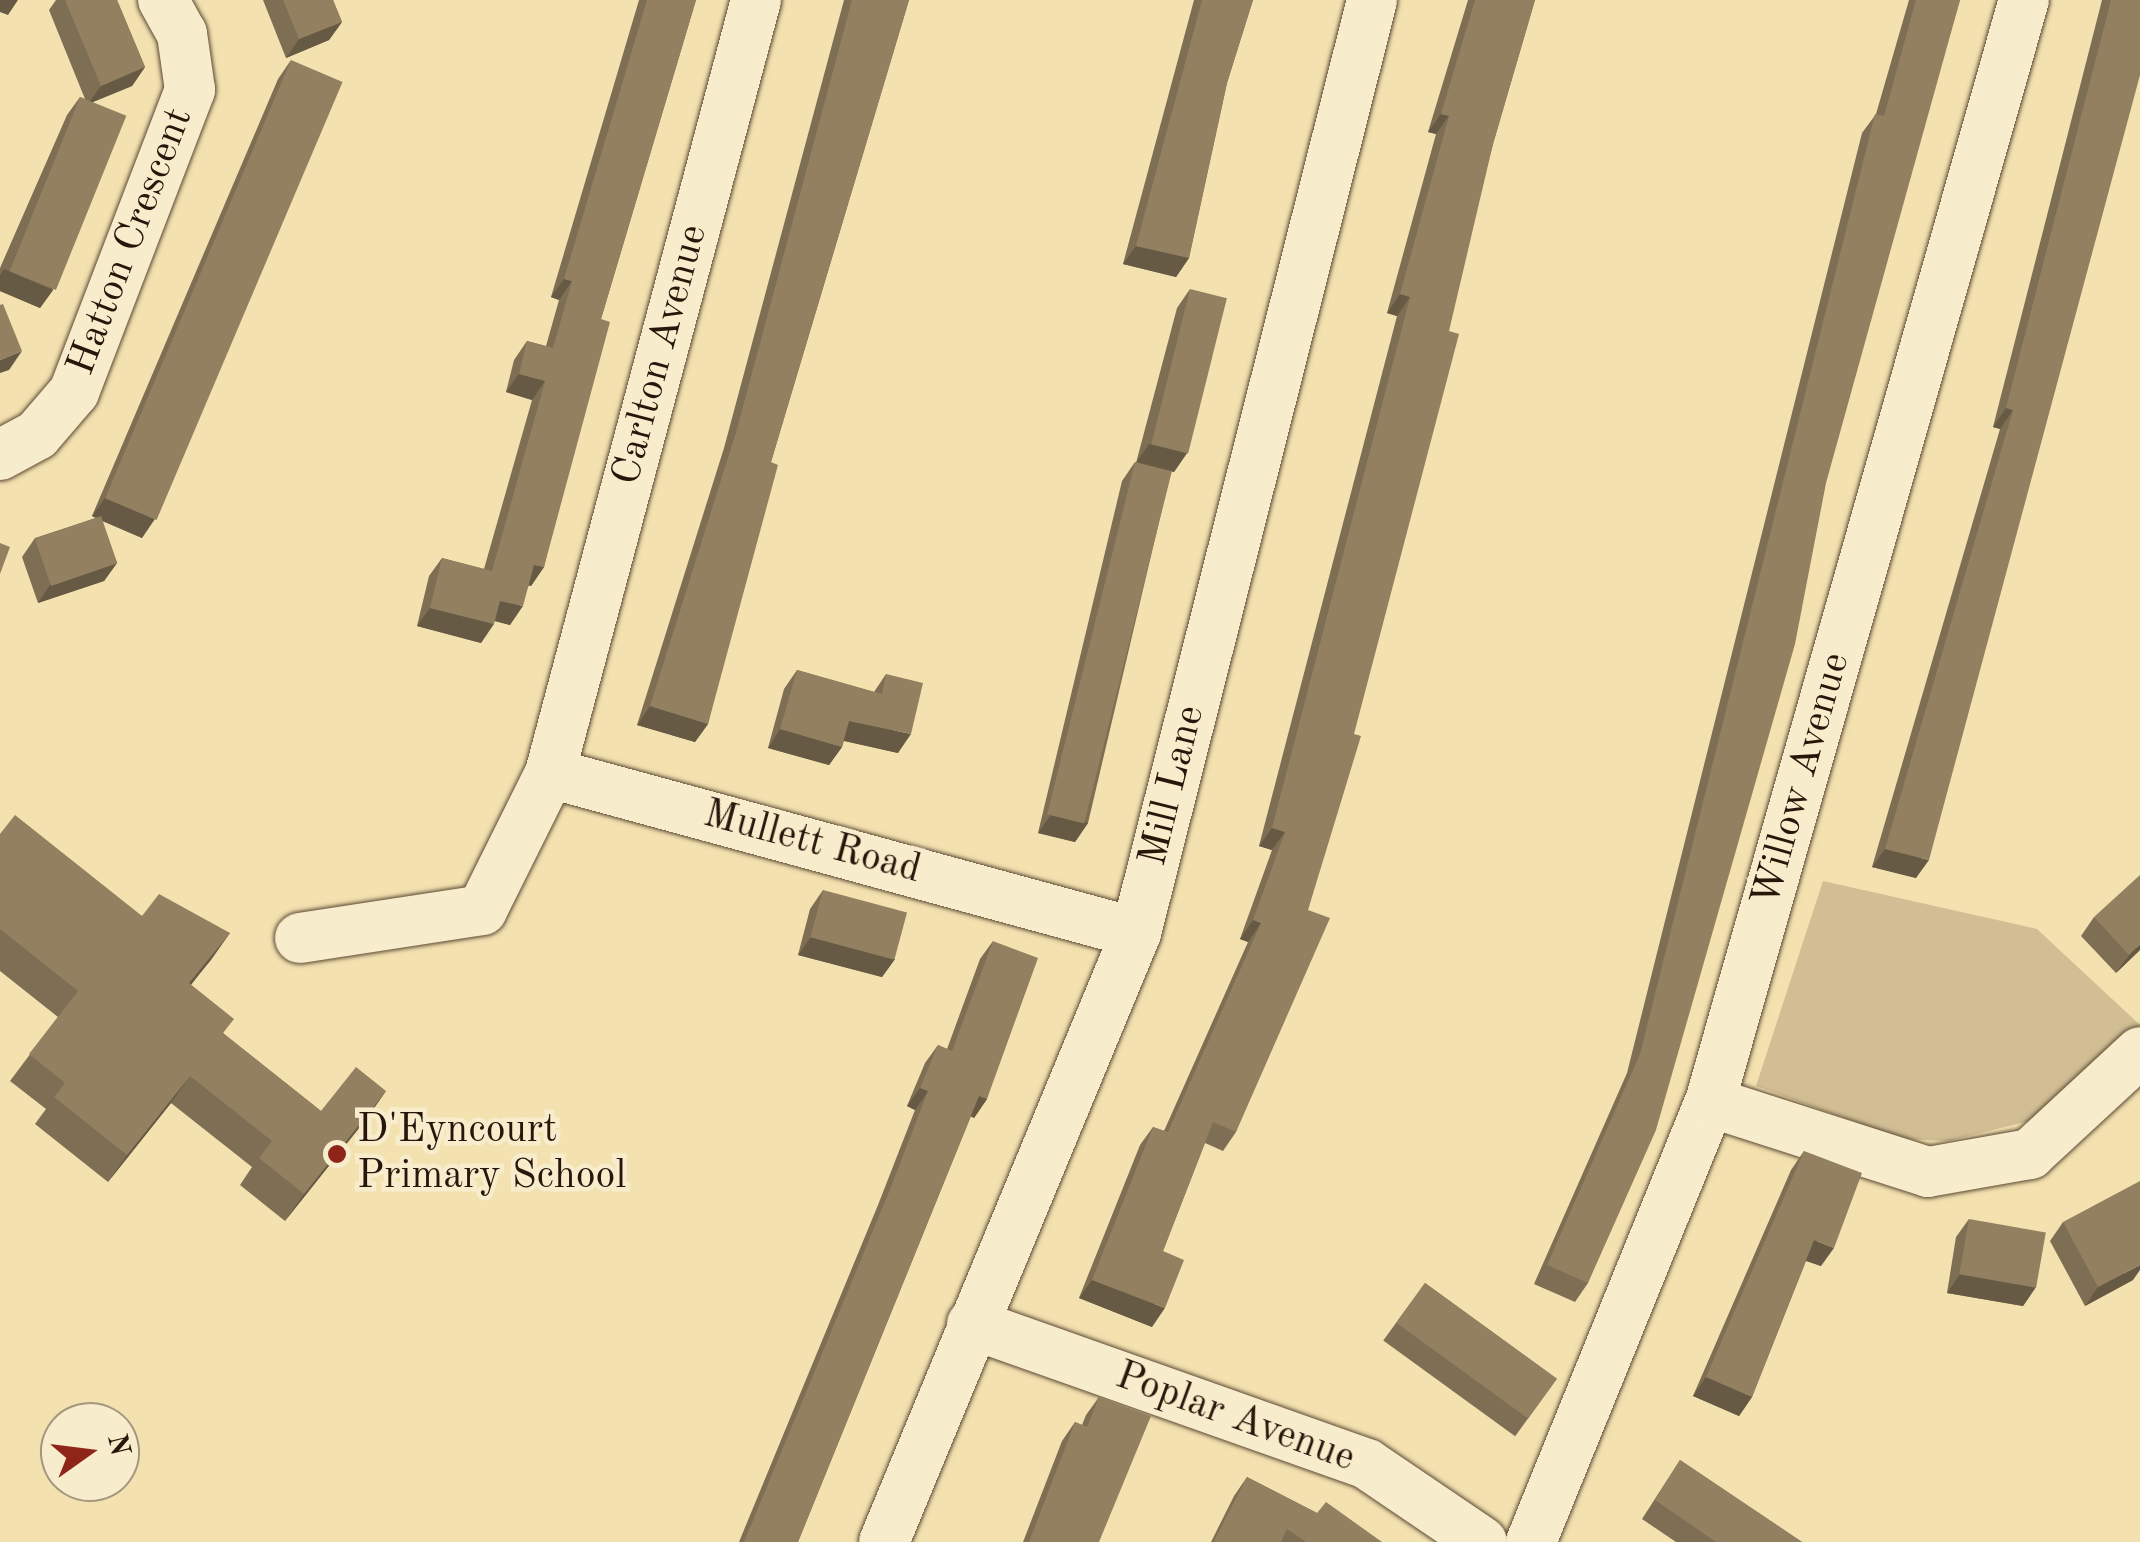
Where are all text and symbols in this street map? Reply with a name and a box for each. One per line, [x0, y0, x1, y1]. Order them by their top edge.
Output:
street label: Hatton Crescent [58, 102, 204, 382]
street label: Carlton Avenue [603, 220, 719, 490]
street label: Willow Avenue [1743, 648, 1861, 912]
street label: Mill Lane [1130, 701, 1216, 871]
street label: Mullett Road [698, 791, 926, 895]
place label: D'Eyncourt Primary School [357, 1107, 626, 1201]
marker: D'Eyncourt Primary School [326, 1143, 348, 1165]
street label: Poplar Avenue [1109, 1353, 1361, 1483]
north arrow [40, 1402, 140, 1502]
text: N [101, 1431, 133, 1459]

